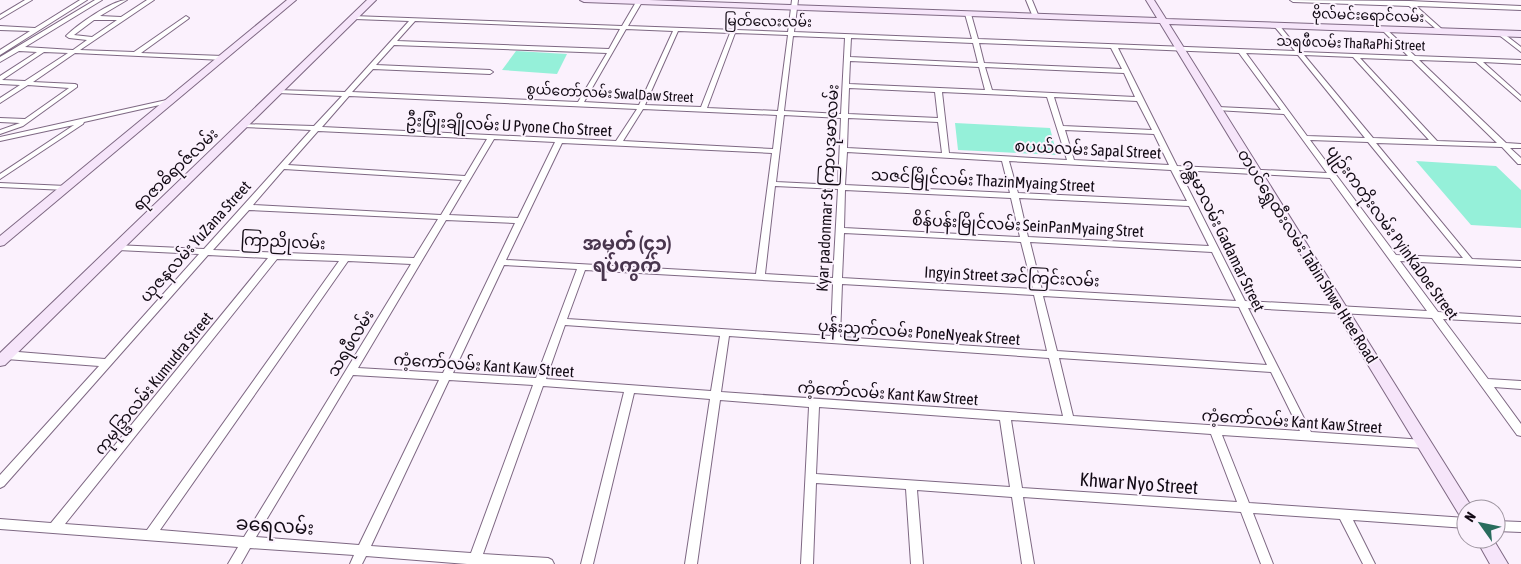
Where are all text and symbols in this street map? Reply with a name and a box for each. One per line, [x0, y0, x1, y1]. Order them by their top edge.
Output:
street label: ဗိုလ်မင်းရောင်လမ်း [1311, 3, 1425, 29]
street label: မြတ်လေးလမ်း [724, 10, 812, 34]
street label: သရဖီလမ်း ThaRaPhi Street [1276, 30, 1426, 58]
street label: စွယ်တော်လမ်း SwalDaw Street [526, 79, 694, 108]
street label: Kyar padonmar St ကြာပဒုမာလမ်း [811, 84, 847, 293]
street label: ဦးပြုံးချိုလမ်း U Pyone Cho Street [405, 109, 613, 144]
street label: ရာဇာဓိရာဇ်လမ်း [127, 123, 225, 218]
street label: စပယ်လမ်း Sapal Street [1014, 134, 1162, 163]
street label: ပျဉ်းကတိုးလမ်း PyinKaDoe Street [1319, 140, 1464, 326]
street label: တပင်ရွှေထီးလမ်း Tabin Shwe Htee Road [1230, 145, 1383, 369]
street label: ဂန္တမာလမ်း Gadamar Street [1175, 155, 1271, 317]
street label: သဇင်မြိုင်လမ်း ThazinMyaing Street [870, 163, 1096, 200]
street label: ယုဇနလမ်း YuZana Street [134, 175, 259, 309]
street label: စိန်ပန်းမြိုင်လမ်း SeinPanMyaing Stret [911, 208, 1145, 245]
street label: ကြာညိုလမ်း [240, 228, 326, 257]
district label: အမှတ် (၄၁) ရပ်ကွက် [582, 230, 672, 281]
street label: Ingyin Street အင်ကြင်းလမ်း [924, 260, 1100, 295]
street label: သရဖီလမ်း [321, 306, 381, 382]
street label: ကုမုဒ္ဒြာလမ်း Kumudra Street [88, 307, 221, 462]
street label: ပုန်းညှက်လမ်း PoneNyeak Street [817, 314, 1021, 354]
street label: ကံ့ကော်လမ်း Kant Kaw Street [393, 348, 575, 382]
street label: ကံ့ကော်လမ်း Kant Kaw Street [797, 376, 979, 410]
street label: ကံ့ကော်လမ်း Kant Kaw Street [1201, 404, 1383, 438]
street label: Khwar Nyo Street [1079, 468, 1199, 498]
north arrow [1456, 499, 1506, 549]
street label: ခရေလမ်း [235, 508, 315, 544]
text: N [1461, 509, 1479, 525]

